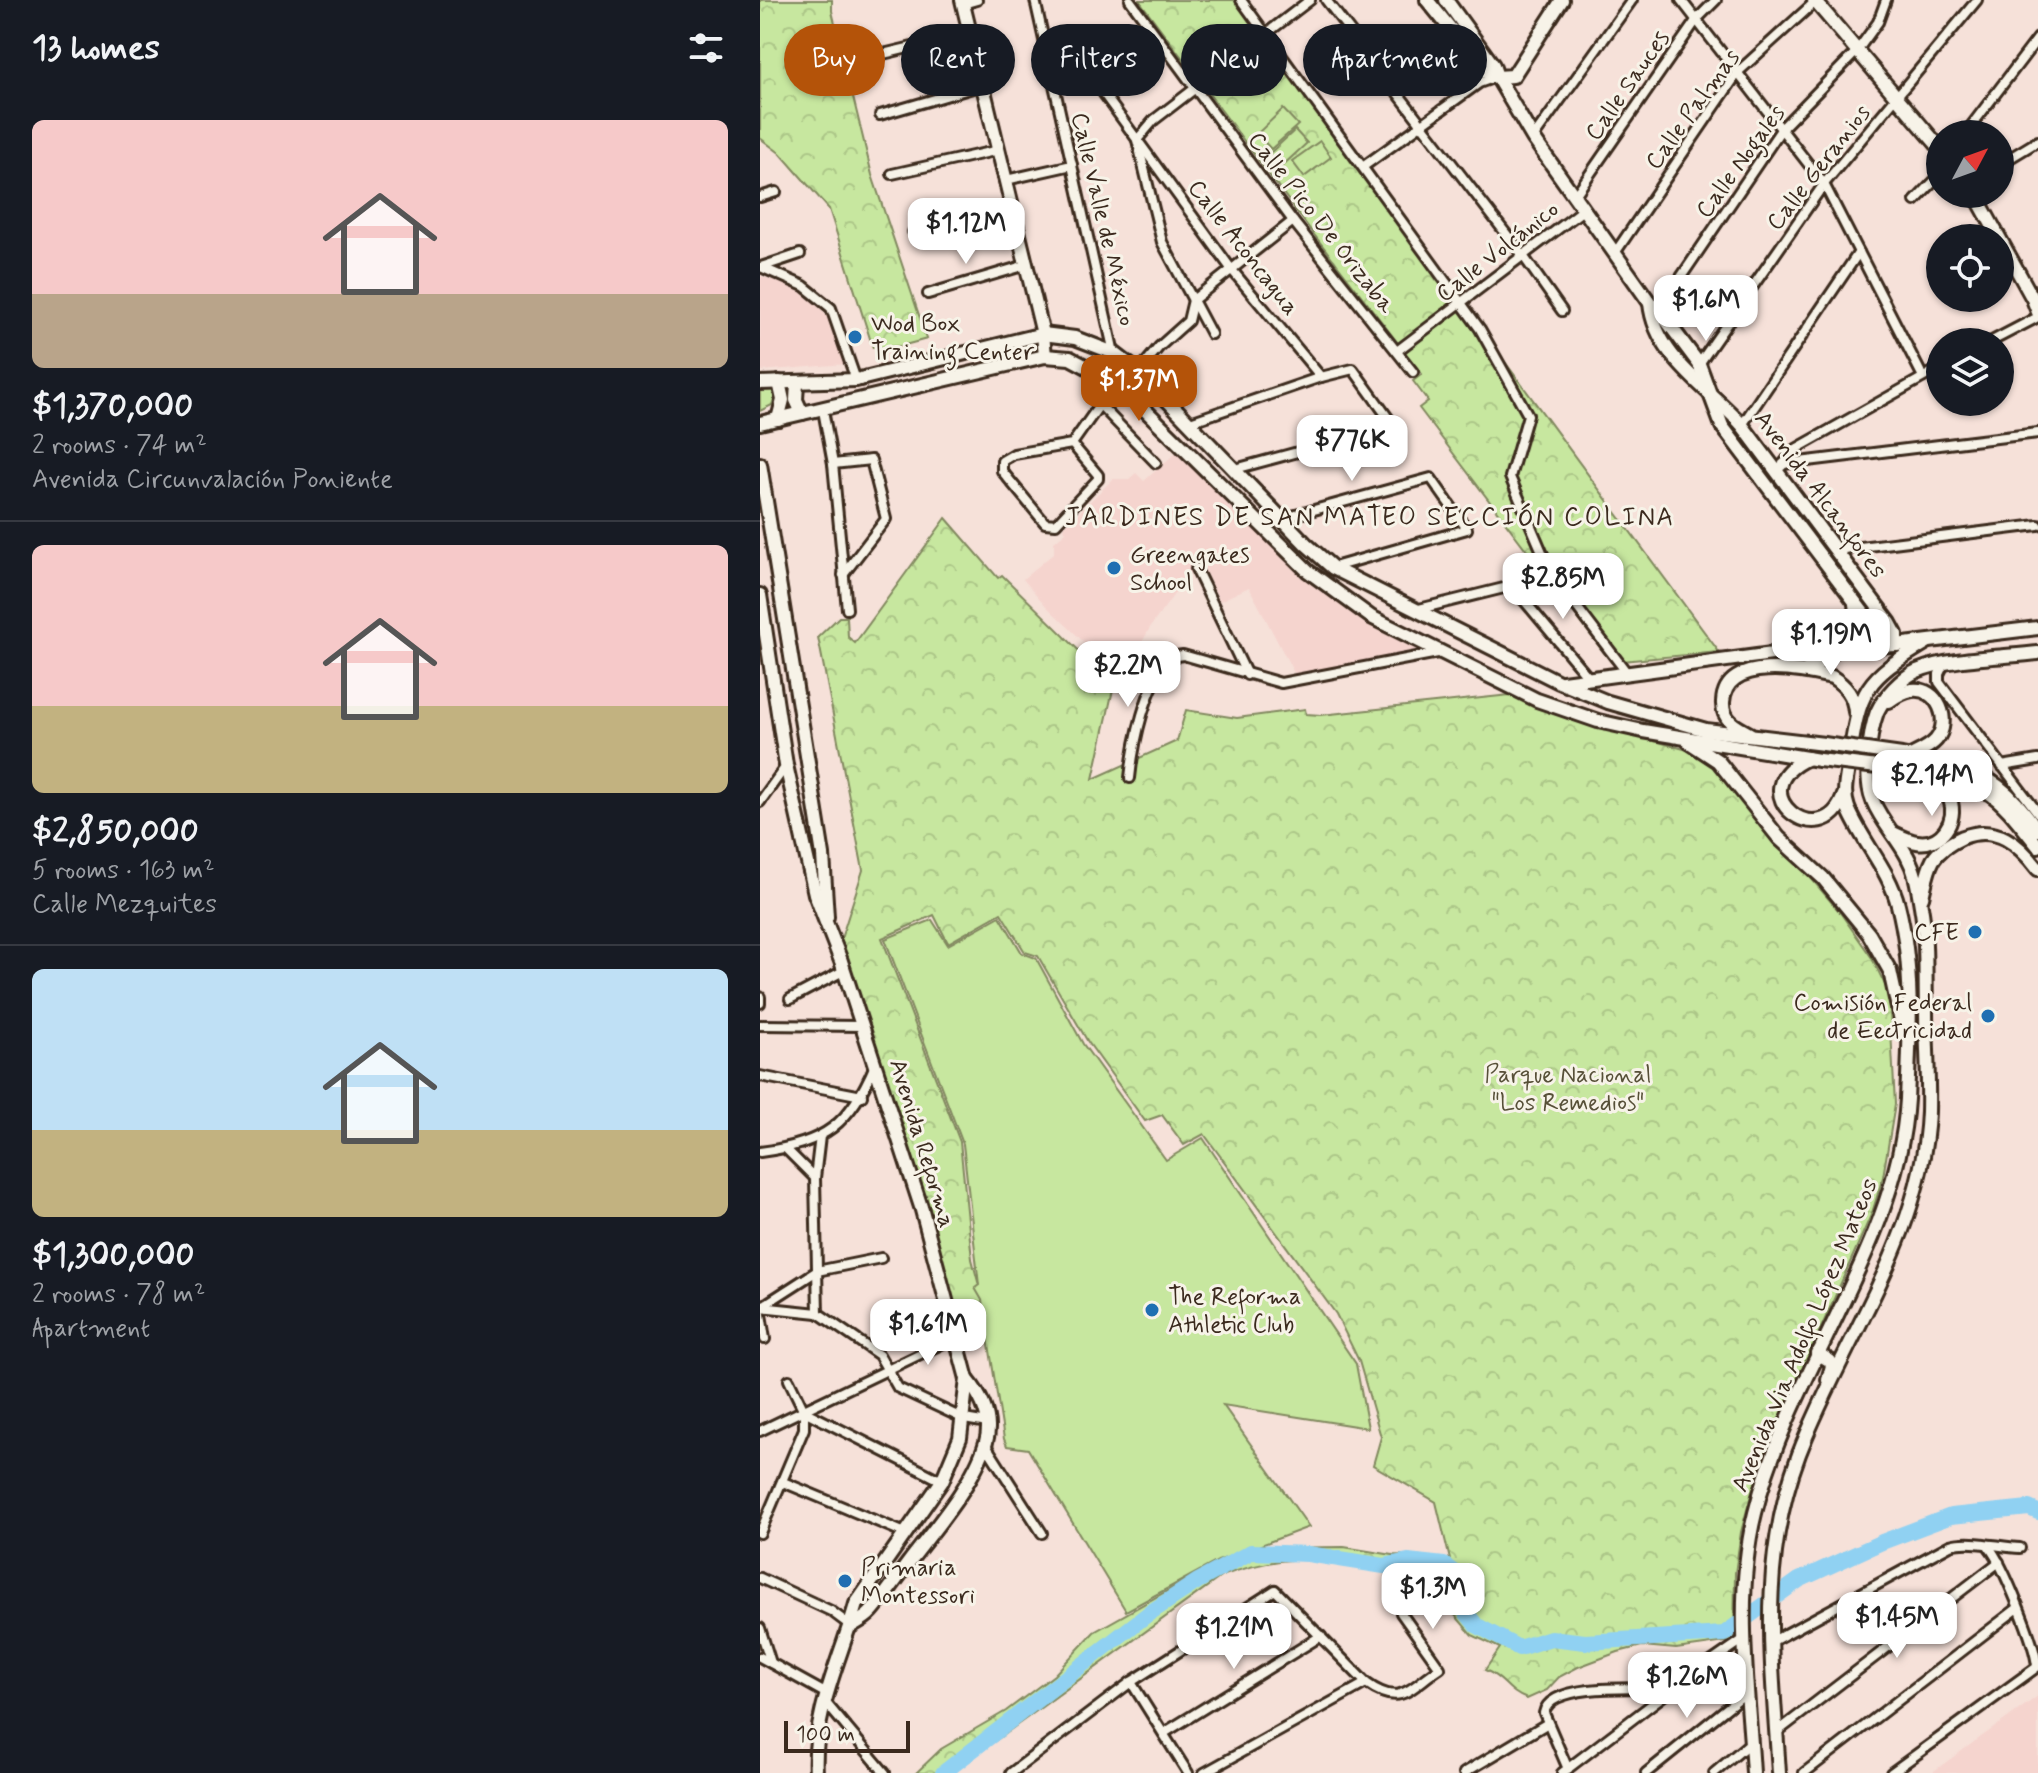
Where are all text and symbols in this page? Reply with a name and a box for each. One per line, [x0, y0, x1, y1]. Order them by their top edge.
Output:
chip: Buy [784, 24, 885, 96]
chip: Rent [901, 24, 1015, 96]
chip: Filters [1031, 24, 1165, 96]
chip: New [1181, 24, 1287, 96]
chip: Apartment [1303, 24, 1487, 96]
street label: Calle Sauces [1579, 25, 1678, 147]
text: 13 homes [32, 26, 160, 71]
icon: filters [684, 26, 728, 70]
street label: Calle Palmas [1639, 43, 1748, 176]
street label: Calle Geranios [1760, 98, 1878, 237]
street label: Calle Nogales [1690, 99, 1796, 227]
street label: Calle Valle de México [1063, 110, 1142, 329]
north arrow [1926, 120, 2014, 208]
map controls [1926, 120, 2014, 416]
street label: Calle Pico De Orizaba [1240, 126, 1402, 320]
icon: home [308, 172, 452, 316]
street label: Calle Aconcagua [1180, 174, 1306, 322]
street label: Calle Volcánico [1430, 194, 1566, 310]
pin: $1.12M [901, 198, 1031, 266]
text: $1.12M [926, 207, 1006, 241]
button: locate [1926, 224, 2014, 312]
pin: $1.6M [1650, 275, 1762, 343]
text: $1.6M [1672, 284, 1740, 318]
place label: Wod Box Training Center [871, 309, 1035, 371]
marker: Wod Box Training Center [846, 328, 864, 346]
button: layers [1926, 328, 2014, 416]
pin: $1.37M [1074, 355, 1204, 423]
text: $1.37M [1099, 364, 1179, 398]
text: $1,370,000 [32, 384, 193, 429]
street label: Avenida Alcanfores [1745, 405, 1893, 586]
pin: $776K [1296, 415, 1408, 483]
text: $776K [1315, 424, 1389, 458]
text: 2 rooms · 74 m² [32, 429, 207, 463]
text: Avenida Circunvalación Poniente [32, 463, 393, 497]
district label: JARDINES DE SAN MATEO SECCIÓN COLINA [1065, 501, 1675, 535]
place label: Greengates School [1130, 540, 1250, 599]
pin: $2.85M [1498, 553, 1628, 621]
marker: Greengates School [1105, 559, 1123, 577]
text: $2.85M [1521, 562, 1605, 596]
icon: home [308, 597, 452, 741]
pin: $1.19M [1766, 609, 1896, 677]
text: $1.19M [1790, 618, 1872, 652]
pin: $2.2M [1072, 641, 1184, 709]
text: $2.2M [1093, 650, 1163, 684]
pin: $2.14M [1867, 750, 1997, 818]
text: $2.14M [1890, 759, 1974, 793]
text: $2,850,000 [32, 809, 199, 854]
text: 5 rooms · 163 m² [32, 854, 215, 888]
text: Calle Mezquites [32, 888, 217, 922]
place label: CFE [1914, 918, 1959, 949]
marker: CFE [1966, 923, 1984, 941]
place label: Comisión Federal de Eectricidad [1794, 988, 1972, 1047]
marker: Comisión Federal de Eectricidad [1979, 1007, 1997, 1025]
icon: home [308, 1021, 452, 1165]
street label: Avenida Reforma [879, 1055, 962, 1232]
park label: Parque Nacional "Los Remedios" [1485, 1060, 1651, 1119]
street label: Avenida Via Adolfo López Mateos [1725, 1174, 1888, 1498]
text: $1,300,000 [32, 1233, 195, 1278]
text: 2 rooms · 78 m² [32, 1278, 205, 1312]
place label: The Reforma Athletic Club [1168, 1282, 1301, 1341]
pin: $1.61M [863, 1299, 993, 1367]
marker: The Reforma Athletic Club [1143, 1301, 1161, 1319]
text: $1.61M [888, 1308, 968, 1342]
text: Apartment [32, 1312, 150, 1346]
place label: Primaria Montessori [861, 1553, 975, 1612]
pin: $1.3M [1377, 1563, 1489, 1631]
marker: Primaria Montessori [836, 1572, 854, 1590]
text: $1.3M [1400, 1572, 1466, 1606]
pin: $1.45M [1832, 1592, 1962, 1660]
text: $1.45M [1855, 1601, 1939, 1635]
pin: $1.21M [1169, 1603, 1299, 1671]
text: $1.21M [1194, 1612, 1274, 1646]
pin: $1.26M [1622, 1652, 1752, 1720]
text: $1.26M [1646, 1661, 1728, 1695]
scale bar [784, 1717, 910, 1753]
text: 100 m [796, 1721, 855, 1749]

